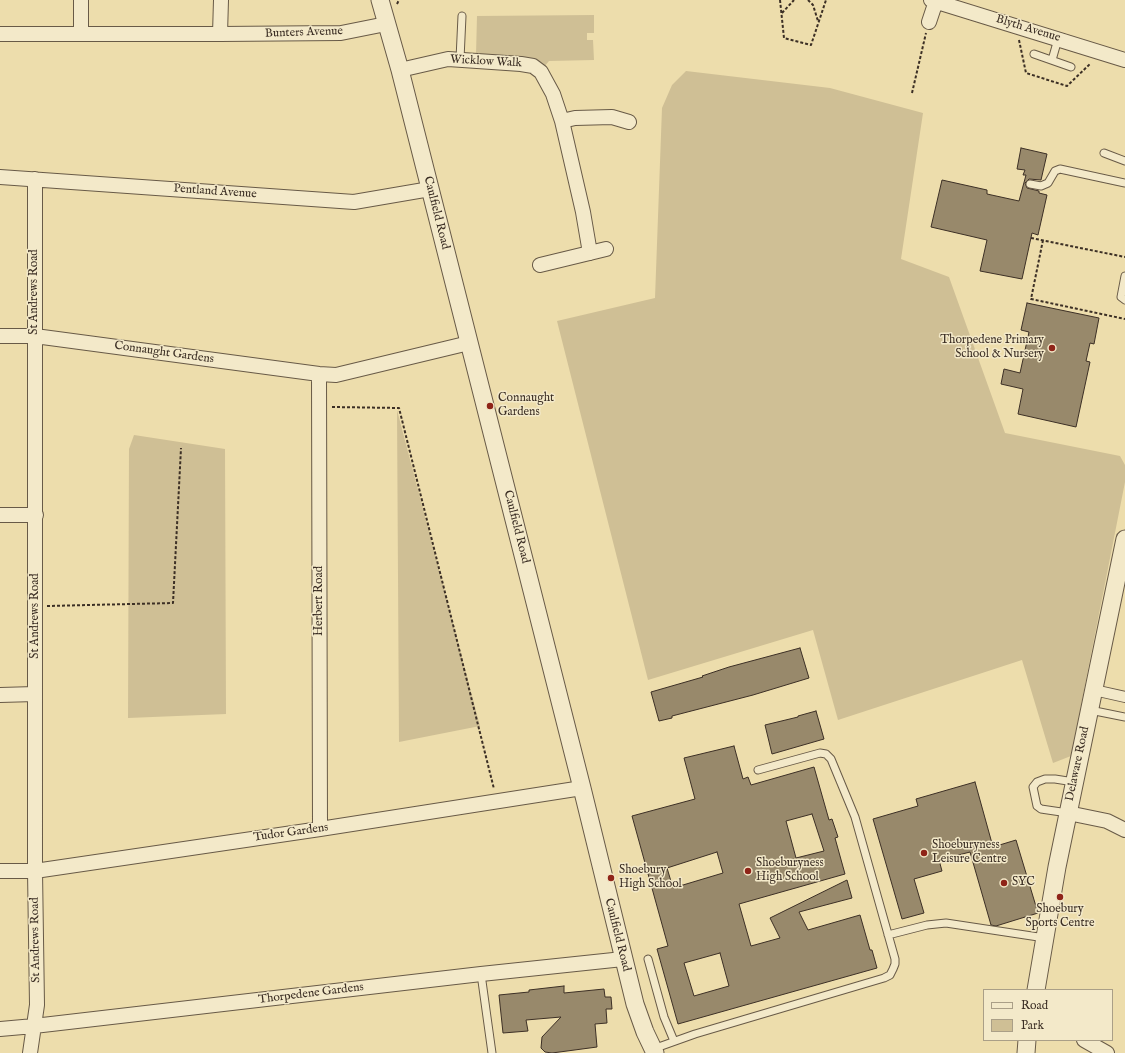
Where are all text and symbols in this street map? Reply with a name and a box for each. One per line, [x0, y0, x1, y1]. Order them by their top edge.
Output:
street label: Blyth Avenue [994, 12, 1062, 46]
street label: Bunters Avenue [265, 24, 343, 42]
street label: Wicklow Walk [450, 53, 522, 71]
street label: Caulfield Road [420, 175, 452, 251]
street label: Pentland Avenue [173, 182, 257, 202]
street label: St Andrews Road [28, 249, 42, 335]
place label: Thorpedene Primary School & Nursery [940, 334, 1044, 362]
street label: Connaught Gardens [113, 339, 215, 367]
marker: Thorpedene Primary School & Nursery [1047, 343, 1057, 353]
place label: Connaught Gardens [498, 392, 554, 420]
marker: Connaught Gardens [485, 401, 495, 411]
street label: Caulfield Road [500, 489, 532, 565]
street label: Herbert Road [313, 566, 327, 636]
street label: St Andrews Road [29, 573, 43, 659]
street label: Delaware Road [1063, 725, 1093, 803]
street label: Tudor Gardens [253, 821, 329, 845]
place label: Shoeburyness Leisure Centre [932, 839, 1007, 867]
marker: Shoeburyness Leisure Centre [919, 848, 929, 858]
place label: Shoeburyness High School [756, 857, 824, 885]
place label: Shoebury High School [619, 864, 682, 892]
marker: Shoeburyness High School [743, 866, 753, 876]
marker: Shoebury High School [606, 873, 616, 883]
place label: SYC [1012, 876, 1035, 890]
marker: SYC [999, 878, 1009, 888]
marker: Shoebury Sports Centre [1055, 892, 1065, 902]
street label: St Andrews Road [28, 897, 44, 983]
street label: Caulfield Road [601, 897, 633, 973]
place label: Shoebury Sports Centre [1026, 903, 1094, 931]
street label: Thorpedene Gardens [257, 980, 365, 1008]
legend [983, 989, 1113, 1041]
text: Road [1021, 998, 1048, 1013]
text: Park [1021, 1018, 1044, 1033]

